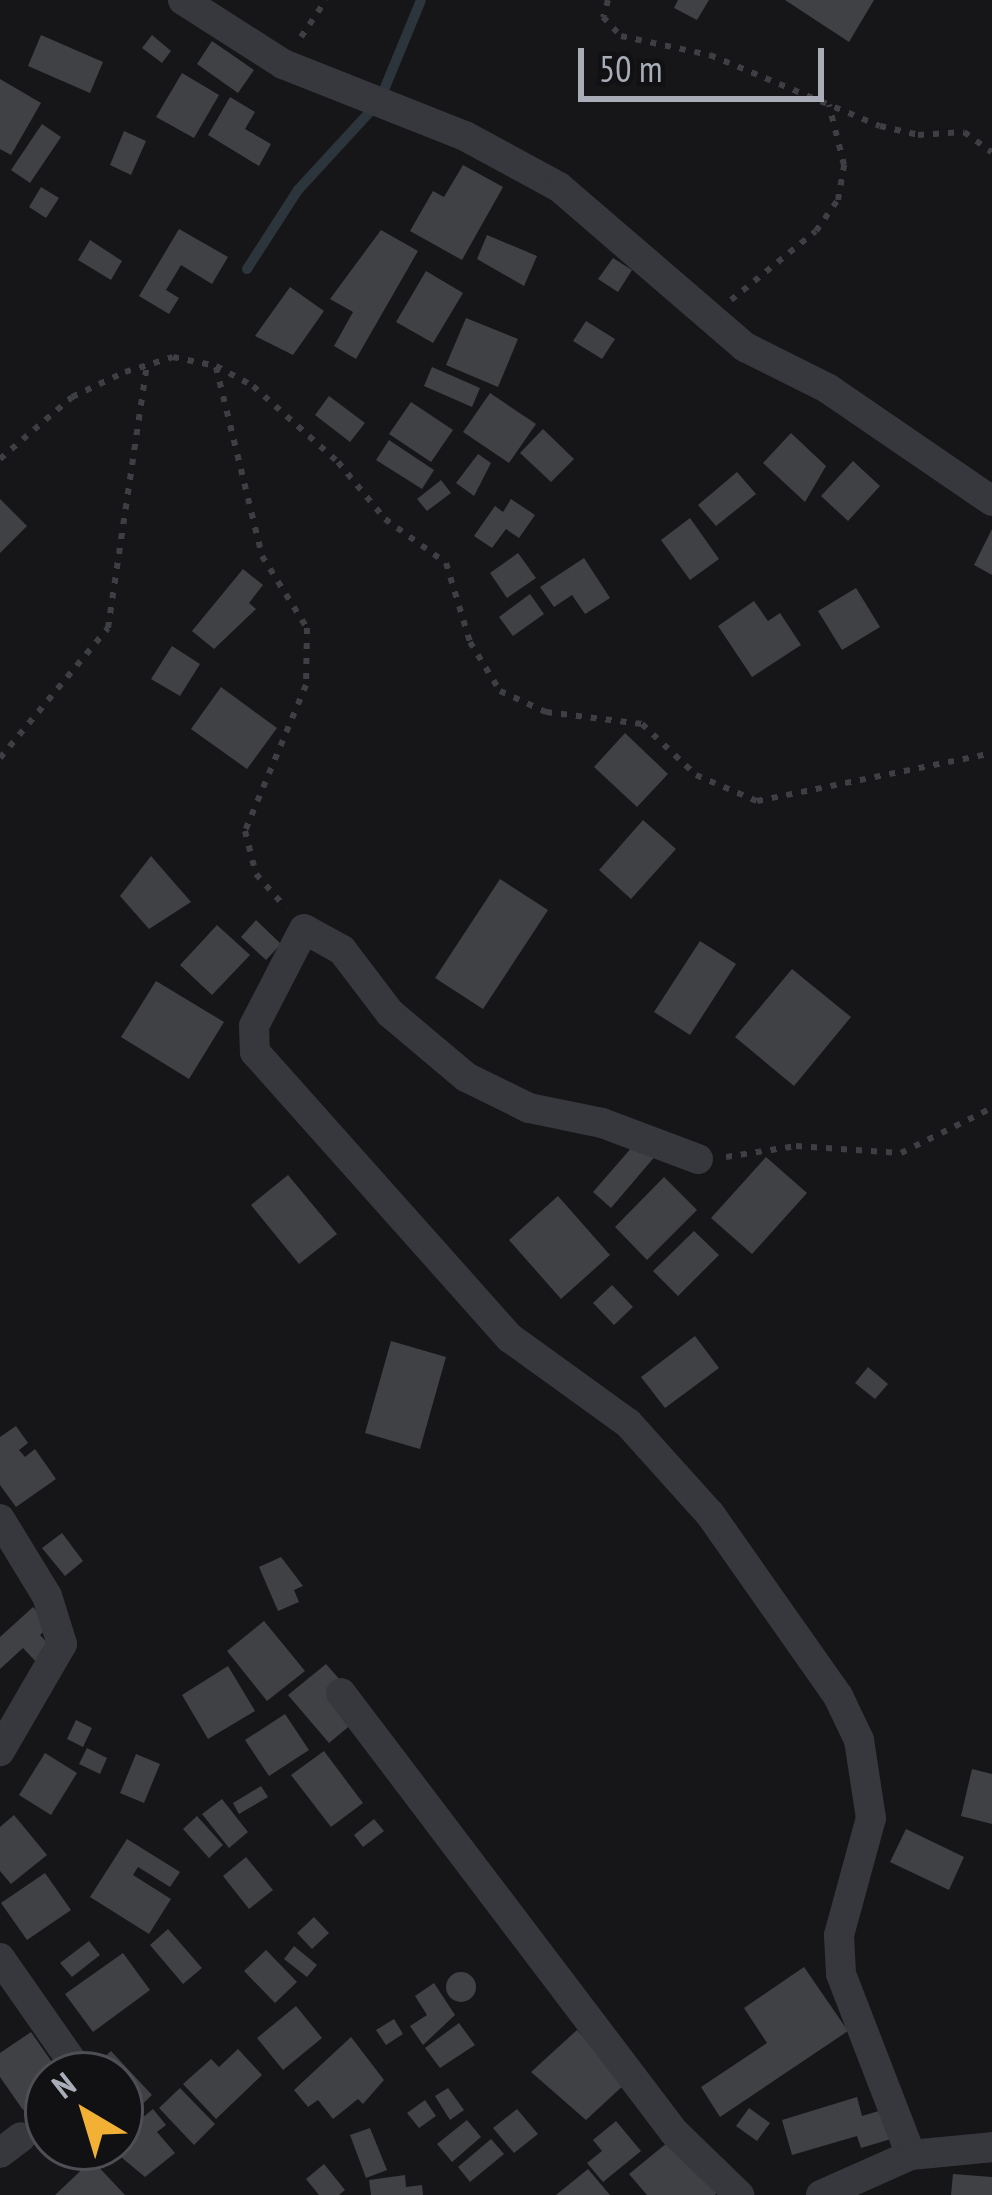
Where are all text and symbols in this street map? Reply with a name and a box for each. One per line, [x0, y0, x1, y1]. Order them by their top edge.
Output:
scale bar [584, 24, 830, 98]
text: 50 m [599, 45, 662, 92]
north arrow [24, 2051, 144, 2171]
text: N [43, 2062, 84, 2107]

